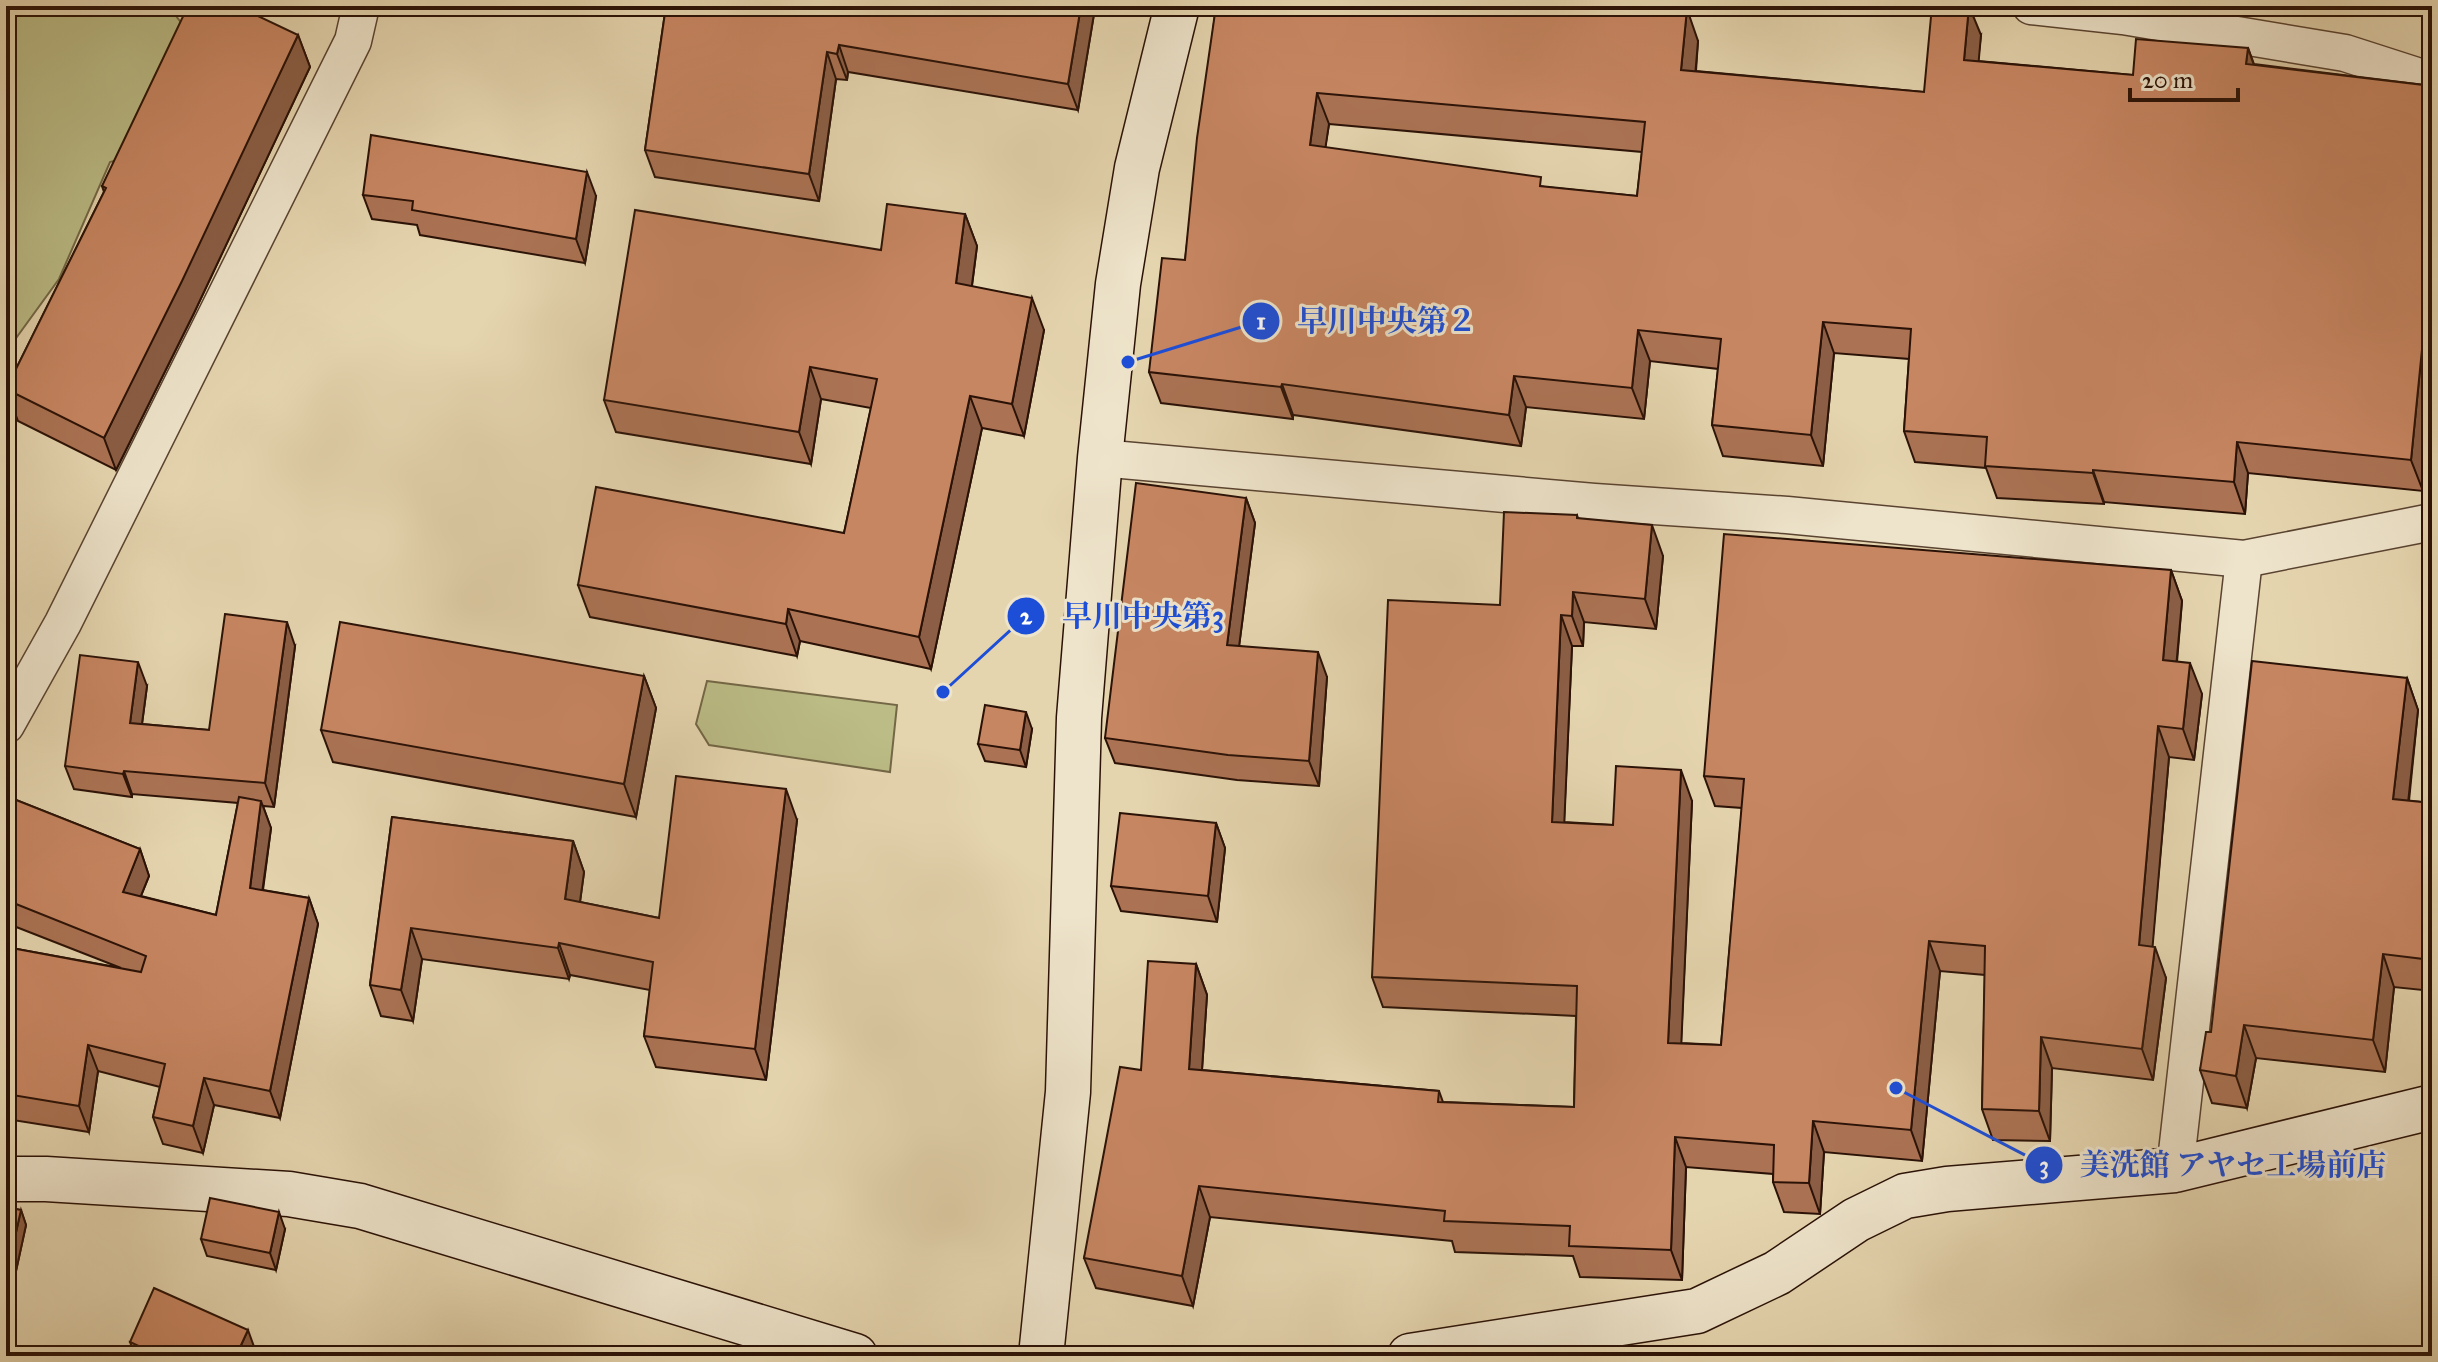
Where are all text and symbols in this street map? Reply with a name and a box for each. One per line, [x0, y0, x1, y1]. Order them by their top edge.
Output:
scale bar [2130, 52, 2238, 102]
text: 20 m [2142, 65, 2193, 95]
callout: 早川中央第２ [1241, 294, 1493, 348]
text: 早川中央第２ [1297, 303, 1477, 339]
text: 1 [1256, 306, 1266, 336]
callout: 早川中央第3 [1006, 589, 1240, 643]
text: 早川中央第3 [1062, 598, 1224, 634]
text: 2 [1020, 601, 1033, 631]
callout: 美洗館 アヤセ工場前店 [2024, 1138, 2402, 1192]
text: 美洗館 アヤセ工場前店 [2080, 1147, 2386, 1183]
text: 3 [2039, 1150, 2049, 1180]

